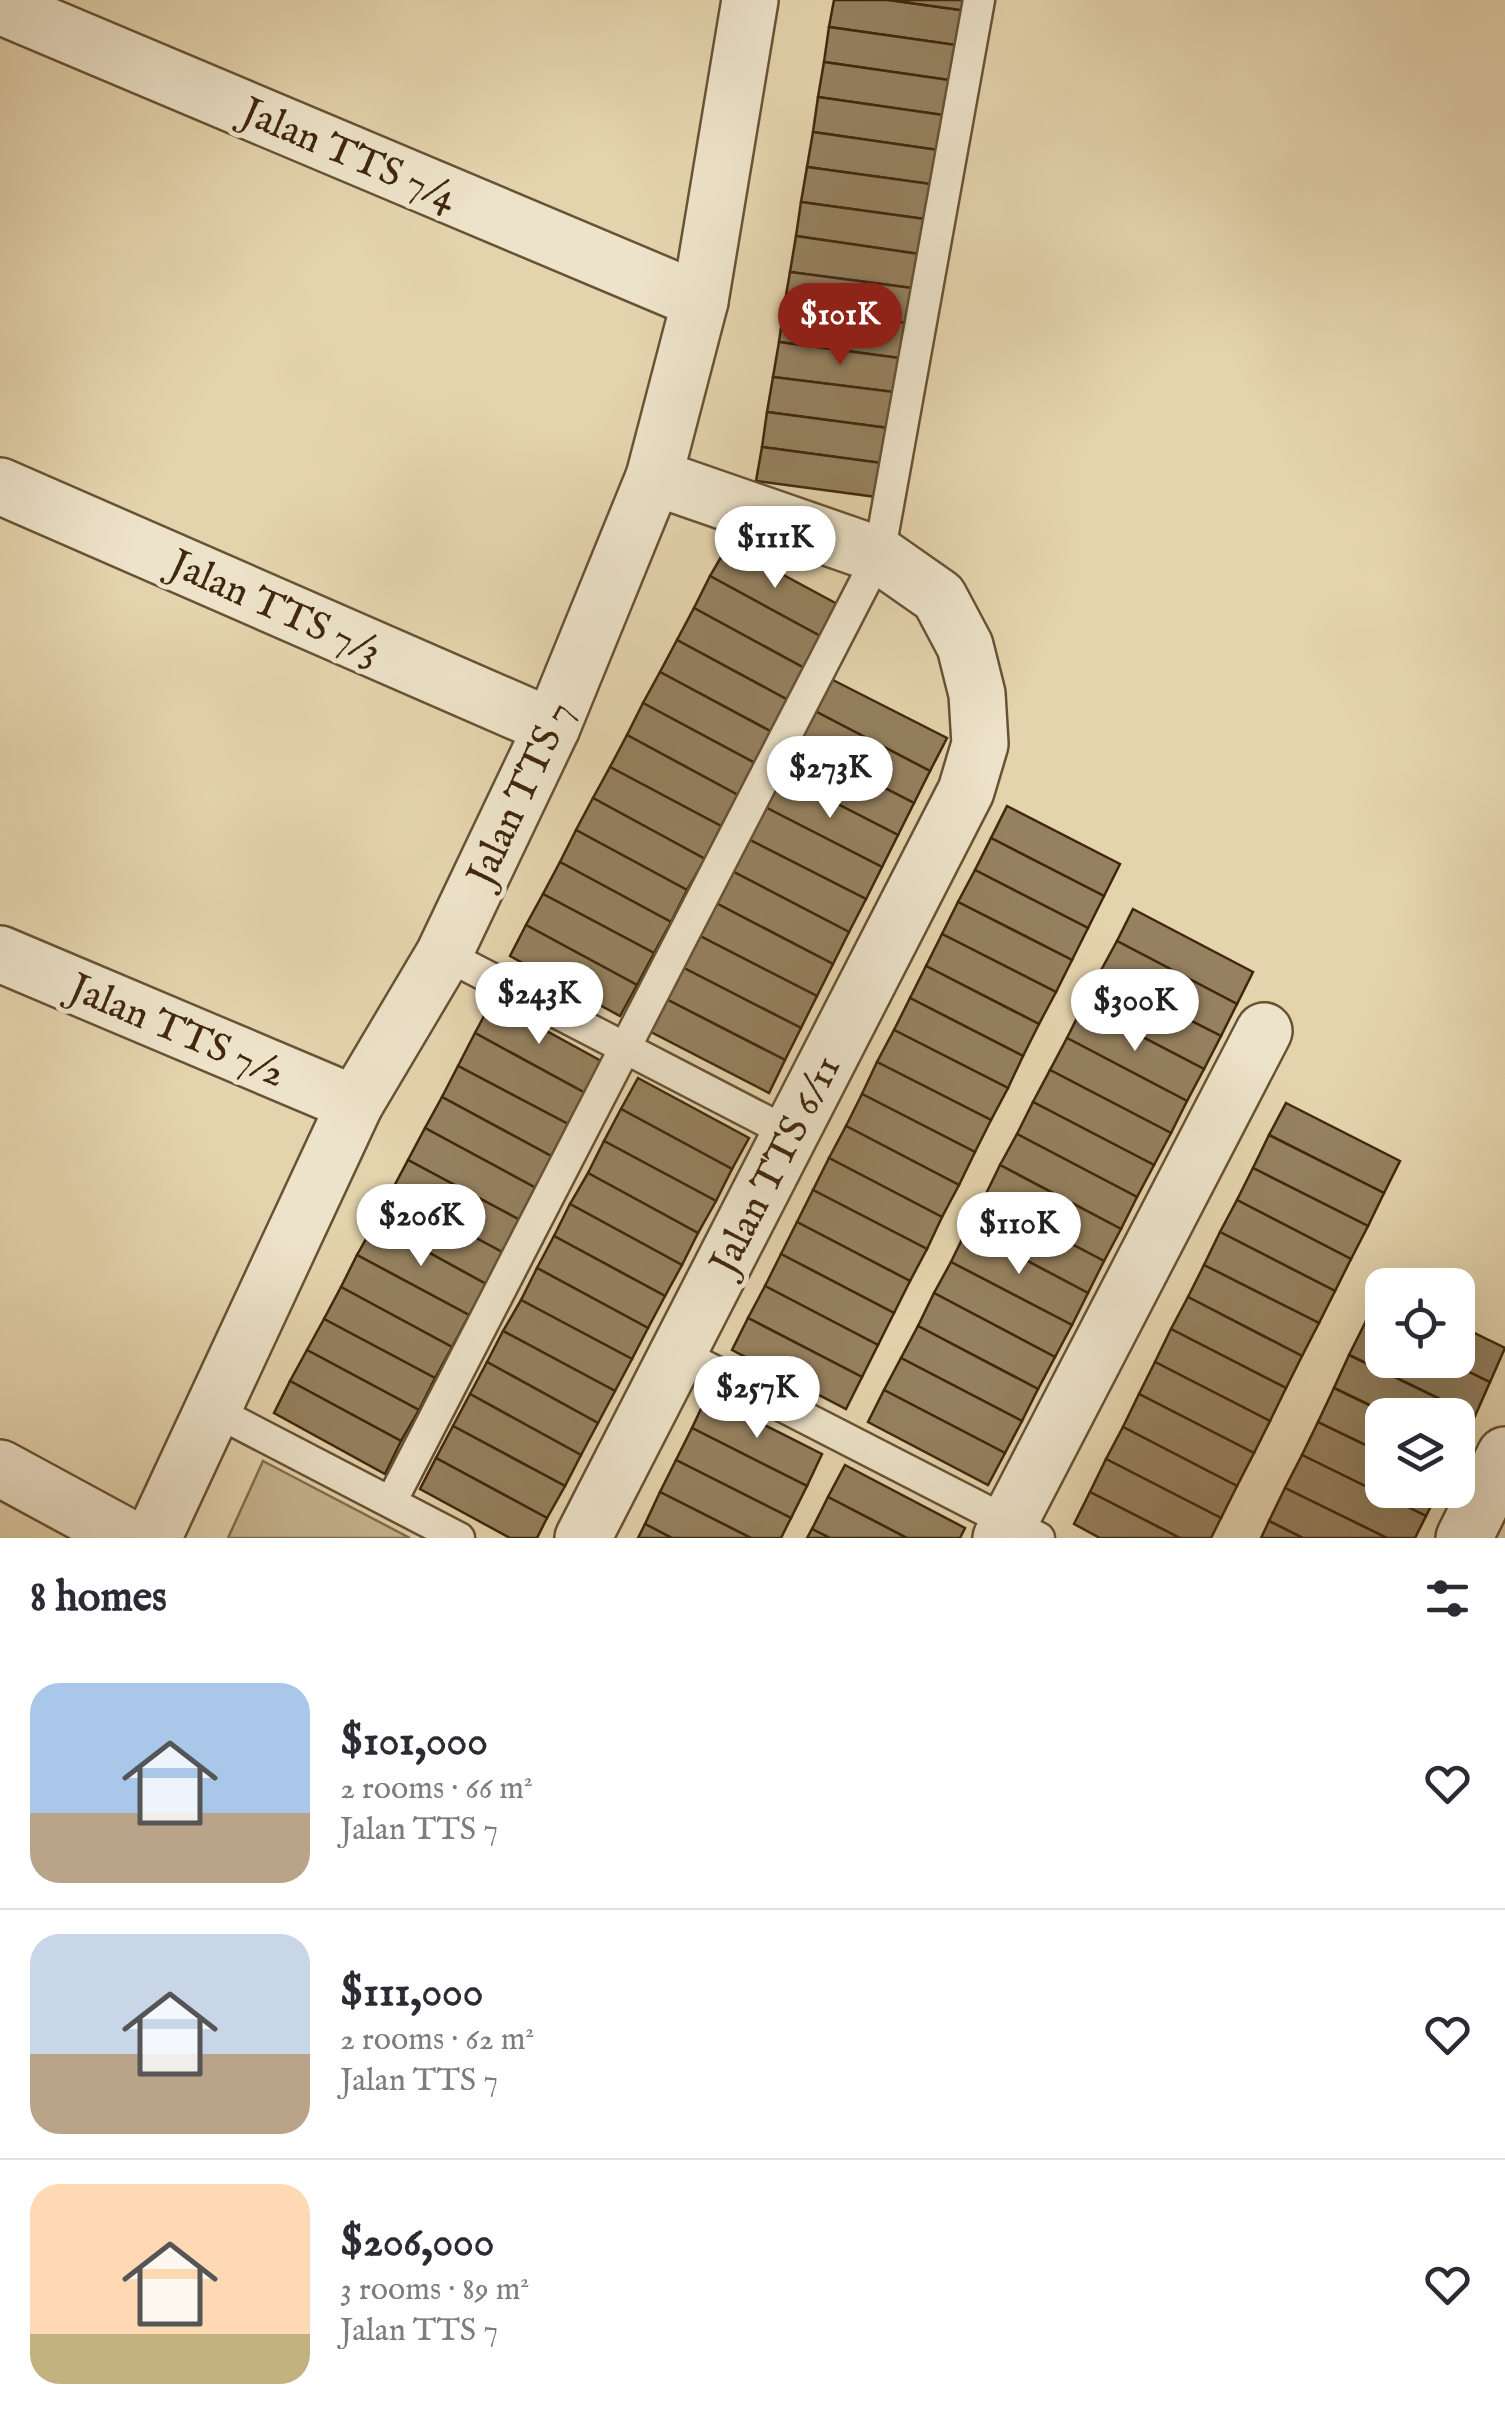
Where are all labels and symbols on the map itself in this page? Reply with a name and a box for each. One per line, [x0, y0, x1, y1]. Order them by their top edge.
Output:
street label: Jalan TTS 7/4 [229, 86, 465, 225]
pin: $101K [770, 283, 910, 368]
pin: $111K [705, 506, 845, 591]
street label: Jalan TTS 7/3 [157, 538, 388, 679]
street label: Jalan TTS 7 [456, 694, 587, 898]
pin: $273K [760, 736, 900, 821]
street label: Jalan TTS 7/2 [57, 962, 292, 1101]
pin: $243K [469, 962, 609, 1047]
pin: $300K [1065, 969, 1205, 1054]
street label: Jalan TTS 6/11 [698, 1047, 854, 1287]
pin: $206K [351, 1184, 491, 1269]
pin: $110K [949, 1192, 1089, 1277]
pin: $257K [687, 1356, 827, 1441]

